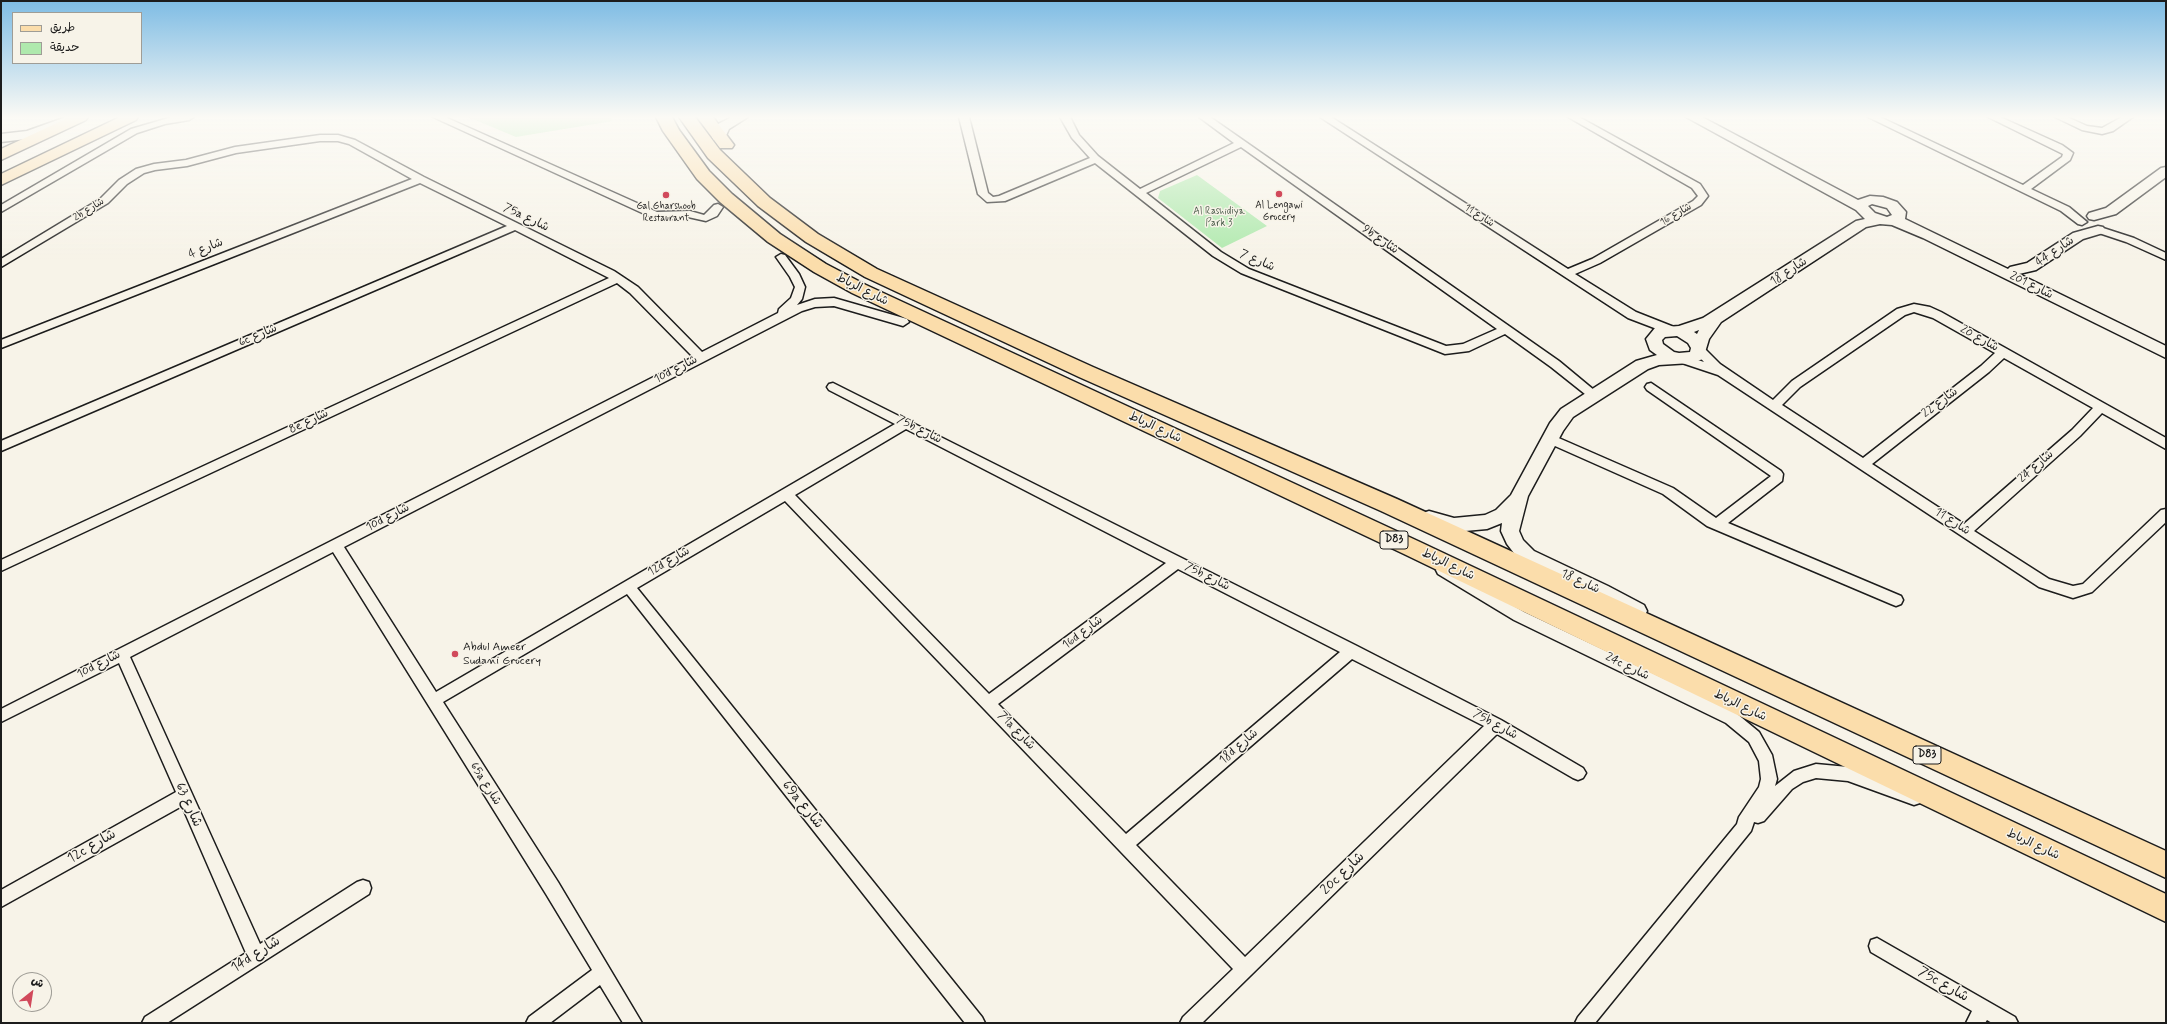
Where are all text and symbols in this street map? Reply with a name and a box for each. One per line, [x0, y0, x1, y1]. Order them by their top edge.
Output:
legend [12, 12, 142, 64]
text: طريق [50, 20, 75, 36]
text: حديقة [50, 40, 79, 56]
marker: Al Lengawi Grocery [1274, 189, 1284, 199]
marker: Gal Gharshoob Restaurant [661, 190, 671, 200]
street label: 2b شارع [71, 196, 107, 224]
place label: Al Lengawi Grocery [1255, 200, 1303, 224]
street label: 75a شارع [501, 201, 551, 235]
place label: Gal Gharshoob Restaurant [636, 201, 696, 224]
street label: شارع 16 [1658, 201, 1694, 229]
street label: شارع 11 [1462, 202, 1496, 230]
park label: Al Rashidiya Park 3 [1193, 206, 1245, 230]
street label: 9b شارع [1359, 222, 1401, 258]
street label: شارع 44 [2033, 234, 2077, 270]
street label: شارع 4 [187, 236, 225, 262]
street label: شارع 7 [1237, 247, 1277, 275]
street label: شارع 18 [1768, 255, 1810, 289]
street label: شارع 201 [2007, 269, 2055, 303]
street label: شارع الرباط [834, 271, 890, 309]
street label: 6c شارع [237, 322, 279, 350]
street label: شارع 20 [1957, 323, 2001, 355]
street label: 10d شارع [652, 353, 700, 387]
street label: شارع 22 [1919, 385, 1961, 421]
street label: 8e شارع [287, 407, 331, 437]
street label: شارع الرباط [1126, 410, 1184, 446]
street label: 75b شارع [894, 413, 944, 447]
street label: شارع 24 [2015, 448, 2057, 486]
street label: 10d شارع [364, 501, 412, 535]
street label: شارع 11 [1931, 505, 1973, 539]
road number: D83 [1380, 531, 1408, 549]
street label: 12d شارع [645, 544, 693, 580]
street label: شارع الرباط [1419, 546, 1477, 584]
street label: 75b شارع [1182, 560, 1232, 594]
street label: شارع 18 [1558, 567, 1602, 597]
street label: 16d شارع [1060, 613, 1106, 653]
place label: Abdul Ameer Sudani Grocery [463, 640, 541, 668]
street label: 10d شارع [75, 648, 123, 682]
marker: Abdul Ameer Sudani Grocery [450, 649, 460, 659]
street label: 24c شارع [1603, 650, 1651, 684]
street label: شارع الرباط [1711, 687, 1769, 725]
street label: 75b شارع [1470, 707, 1520, 743]
street label: 71a شارع [994, 709, 1038, 753]
street label: 18d شارع [1217, 726, 1261, 768]
road number: D83 [1913, 746, 1941, 764]
street label: 65a شارع [466, 760, 504, 808]
street label: 69a شارع [778, 778, 826, 832]
street label: شارع 63 [171, 780, 205, 830]
street label: 12c شارع [65, 826, 119, 868]
street label: شارع الرباط [2004, 827, 2062, 863]
street label: 20c شارع [1318, 849, 1368, 899]
street label: 14d شارع [228, 933, 284, 977]
street label: 75c شارع [1915, 964, 1971, 1006]
north arrow [12, 972, 52, 1012]
text: ش [29, 973, 46, 992]

